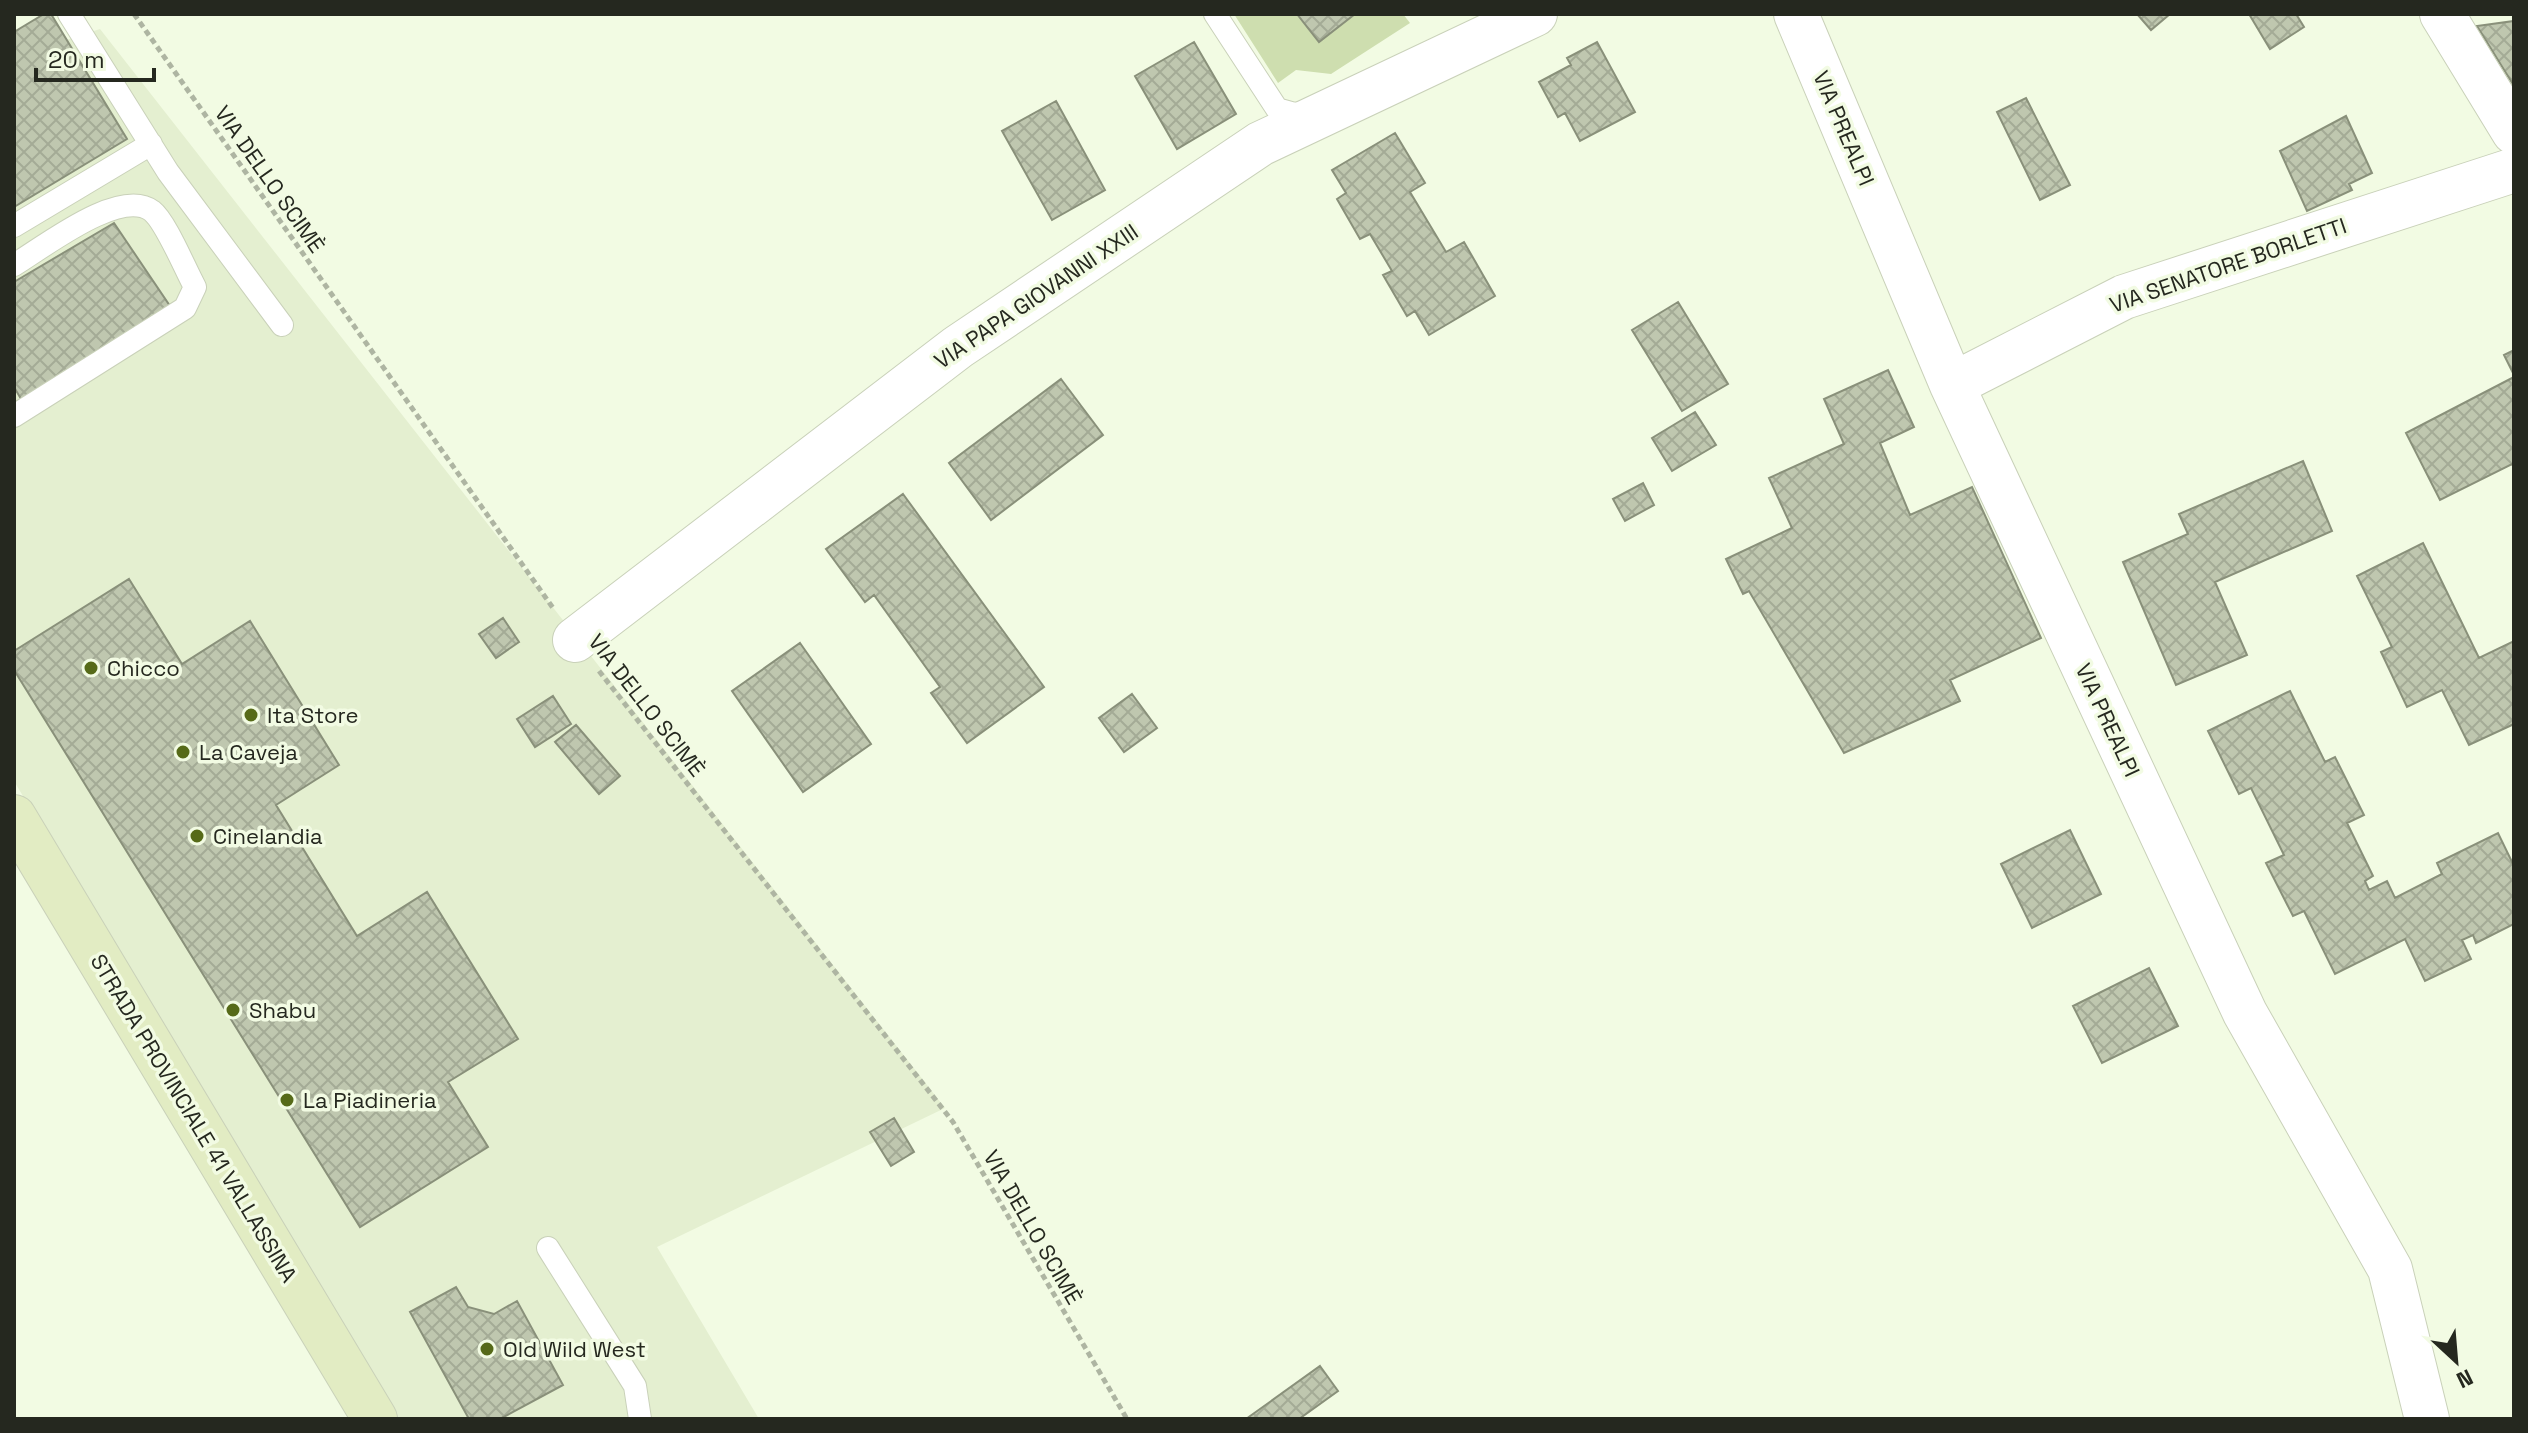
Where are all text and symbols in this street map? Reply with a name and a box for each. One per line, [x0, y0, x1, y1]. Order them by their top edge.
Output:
scale bar [36, 32, 154, 82]
text: 20 m [48, 44, 105, 75]
street label: VIA PREALPI [1807, 66, 1881, 190]
street label: VIA DELLO SCIMÈ [209, 100, 331, 258]
street label: VIA SENATORE BORLETTI [2106, 211, 2350, 319]
street label: VIA PAPA GIOVANNI XXIII [929, 217, 1143, 375]
street label: VIA DELLO SCIMÈ [583, 628, 711, 782]
place label: Chicco [107, 654, 180, 682]
marker: Chicco [82, 659, 100, 677]
street label: VIA PREALPI [2069, 659, 2147, 781]
place label: Ita Store [267, 701, 358, 729]
marker: Ita Store [242, 706, 260, 724]
place label: La Caveja [199, 738, 298, 766]
marker: La Caveja [174, 743, 192, 761]
place label: Cinelandia [213, 822, 323, 850]
marker: Cinelandia [188, 827, 206, 845]
street label: STRADA PROVINCIALE 41 VALLASSINA [85, 949, 303, 1287]
place label: Shabu [249, 996, 316, 1024]
marker: Shabu [224, 1001, 242, 1019]
place label: La Piadineria [303, 1086, 437, 1114]
marker: La Piadineria [278, 1091, 296, 1109]
street label: VIA DELLO SCIMÈ [977, 1145, 1089, 1309]
north arrow [2416, 1321, 2496, 1401]
place label: Old Wild West [503, 1335, 646, 1363]
marker: Old Wild West [478, 1340, 496, 1358]
text: N [2452, 1363, 2478, 1395]

